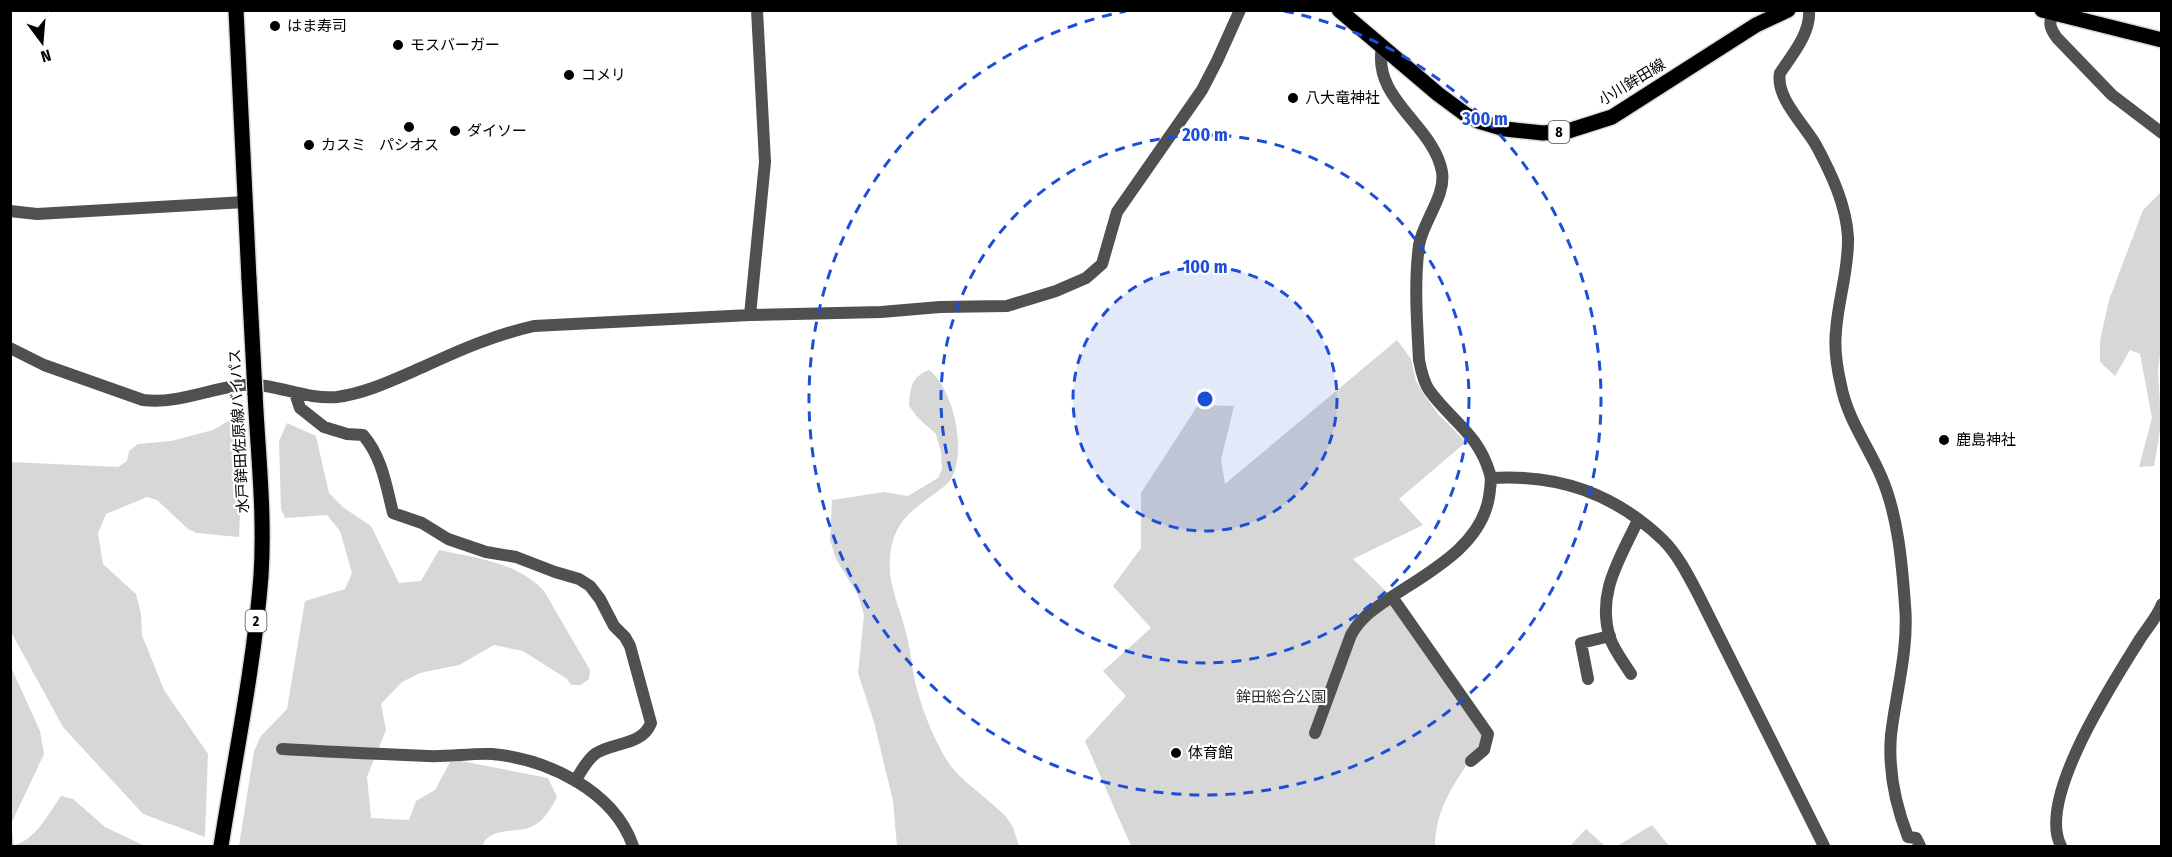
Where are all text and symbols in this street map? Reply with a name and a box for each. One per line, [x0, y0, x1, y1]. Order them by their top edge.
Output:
north arrow [12, 12, 72, 72]
place label: はま寿司 [287, 17, 347, 35]
marker: はま寿司 [268, 19, 282, 33]
place label: モスバーガー [410, 36, 500, 54]
marker: モスバーガー [391, 38, 405, 52]
text: N [39, 45, 53, 66]
street label: 小川鉾田線 [1595, 55, 1669, 109]
place label: コメリ [581, 66, 626, 84]
marker: コメリ [562, 68, 576, 82]
place label: 八大竜神社 [1305, 89, 1380, 107]
marker: 八大竜神社 [1286, 91, 1300, 105]
text: 300 m [1461, 108, 1508, 130]
marker: パシオス [402, 120, 416, 134]
road number: 8 [1548, 121, 1570, 143]
place label: ダイソー [467, 122, 527, 140]
marker: ダイソー [448, 124, 462, 138]
text: 200 m [1181, 124, 1228, 146]
place label: カスミ [321, 136, 366, 154]
place label: パシオス [379, 136, 439, 154]
marker: カスミ [302, 138, 316, 152]
text: 100 m [1183, 256, 1227, 278]
street label: 水戸鉾田佐原線バイパス [226, 348, 252, 514]
centre of rings [1195, 389, 1215, 409]
place label: 鹿島神社 [1956, 431, 2016, 449]
marker: 鹿島神社 [1937, 433, 1951, 447]
road number: 2 [246, 610, 266, 632]
park label: 鉾田総合公園 [1236, 688, 1326, 706]
place label: 体育館 [1188, 744, 1233, 762]
marker: 体育館 [1169, 746, 1183, 760]

